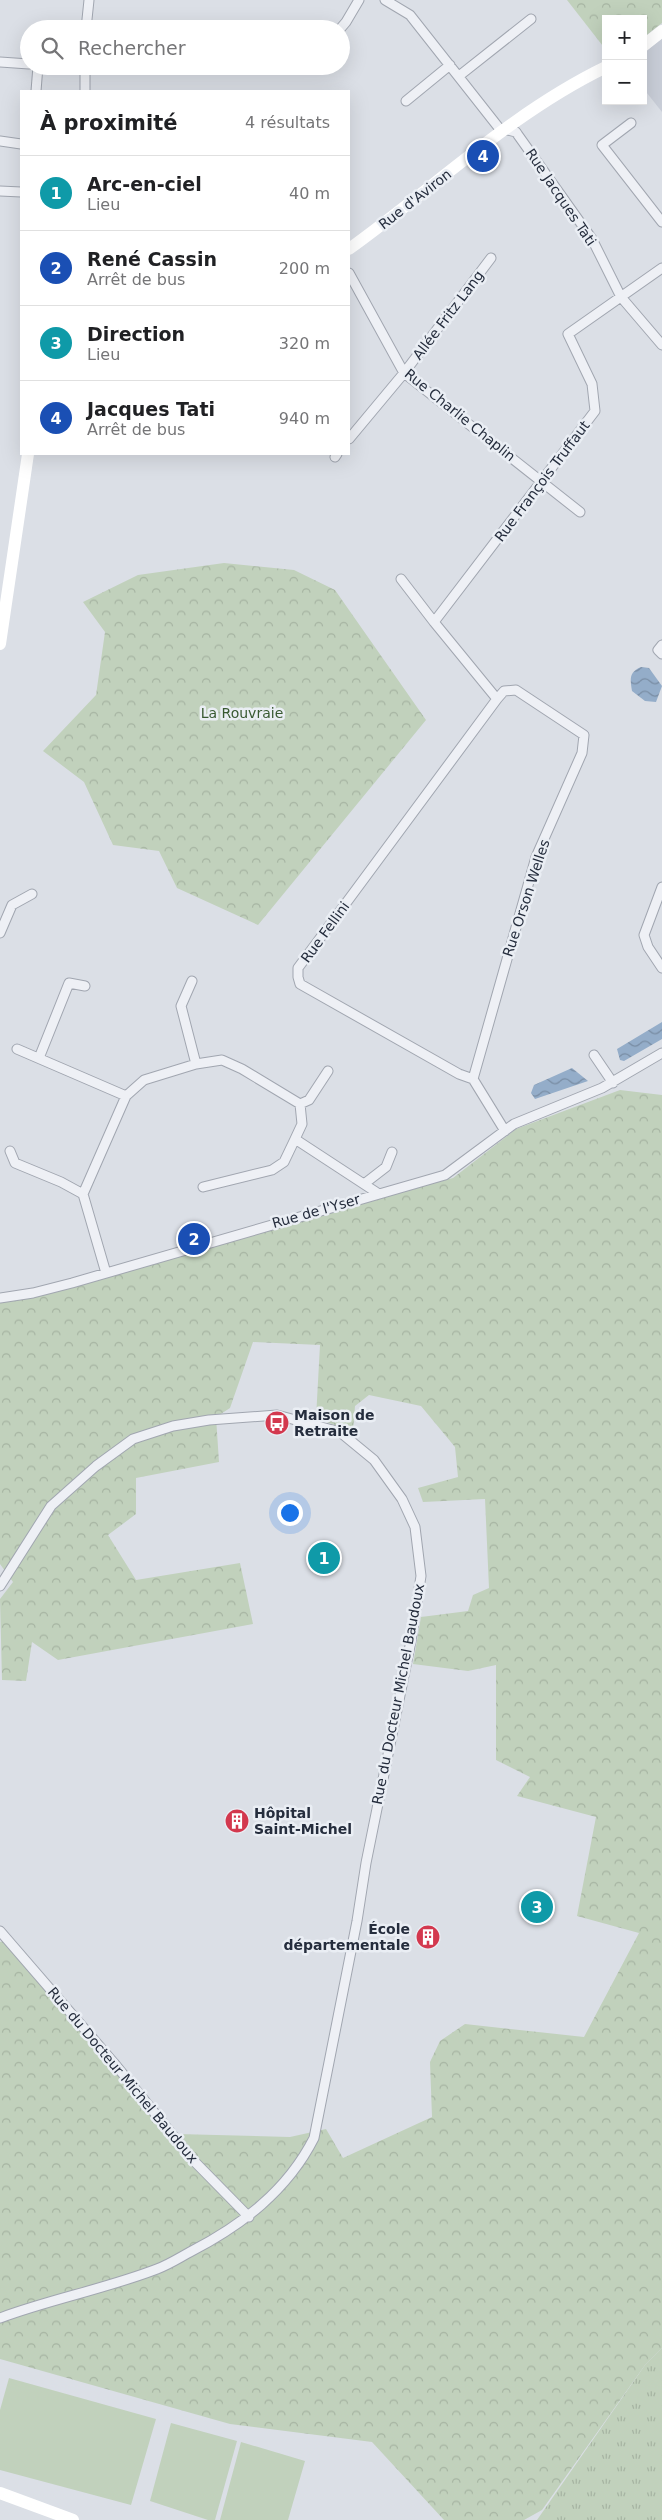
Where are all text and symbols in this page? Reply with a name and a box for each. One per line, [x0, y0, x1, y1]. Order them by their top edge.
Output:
map controls [602, 15, 647, 105]
button: + [602, 15, 647, 60]
search box [20, 20, 350, 75]
icon: search [38, 34, 66, 62]
text: Rechercher [78, 37, 186, 59]
button: − [602, 60, 647, 105]
text: À proximité [40, 111, 177, 135]
text: 4 résultats [245, 113, 330, 132]
pin: 4 [467, 137, 499, 175]
street label: Rue Jacques Tati [523, 145, 599, 249]
street label: Rue d'Aviron [376, 166, 454, 232]
text: Arc-en-ciel [87, 173, 202, 195]
text: 1 [50, 184, 62, 203]
text: 40 m [289, 184, 330, 203]
text: Lieu [87, 195, 120, 214]
text: René Cassin [87, 248, 217, 270]
text: 2 [50, 259, 62, 278]
text: 200 m [279, 259, 330, 278]
street label: Allée Fritz Lang [409, 267, 487, 363]
text: Arrêt de bus [87, 270, 185, 289]
text: Direction [87, 323, 185, 345]
text: 3 [50, 334, 62, 353]
text: 320 m [279, 334, 330, 353]
text: Lieu [87, 345, 120, 364]
street label: Rue Charlie Chaplin [401, 365, 519, 465]
text: Jacques Tati [87, 398, 215, 420]
text: 4 [50, 409, 62, 428]
text: 940 m [279, 409, 330, 428]
street label: Rue François Truffaut [491, 417, 593, 544]
text: Arrêt de bus [87, 420, 185, 439]
park label: La Rouvraie [201, 705, 283, 721]
street label: Rue Orson Welles [499, 837, 553, 959]
street label: Rue Fellini [298, 898, 352, 966]
street label: Rue de l'Yser [270, 1191, 362, 1231]
pin: 2 [178, 1220, 210, 1258]
place label: Maison de Retraite [294, 1407, 375, 1439]
bus stop icon: Maison de Retraite [264, 1410, 290, 1436]
your location [277, 1500, 303, 1526]
pin: 1 [308, 1539, 340, 1577]
street label: Rue du Docteur Michel Baudoux [369, 1582, 427, 1806]
place label: Hôpital Saint-Michel [254, 1805, 352, 1837]
building icon: Hôpital Saint-Michel [224, 1808, 250, 1834]
pin: 3 [521, 1888, 553, 1926]
place label: École départementale [283, 1921, 410, 1953]
building icon: École départementale [415, 1924, 441, 1950]
street label: Rue du Docteur Michel Baudoux [45, 1984, 201, 2166]

